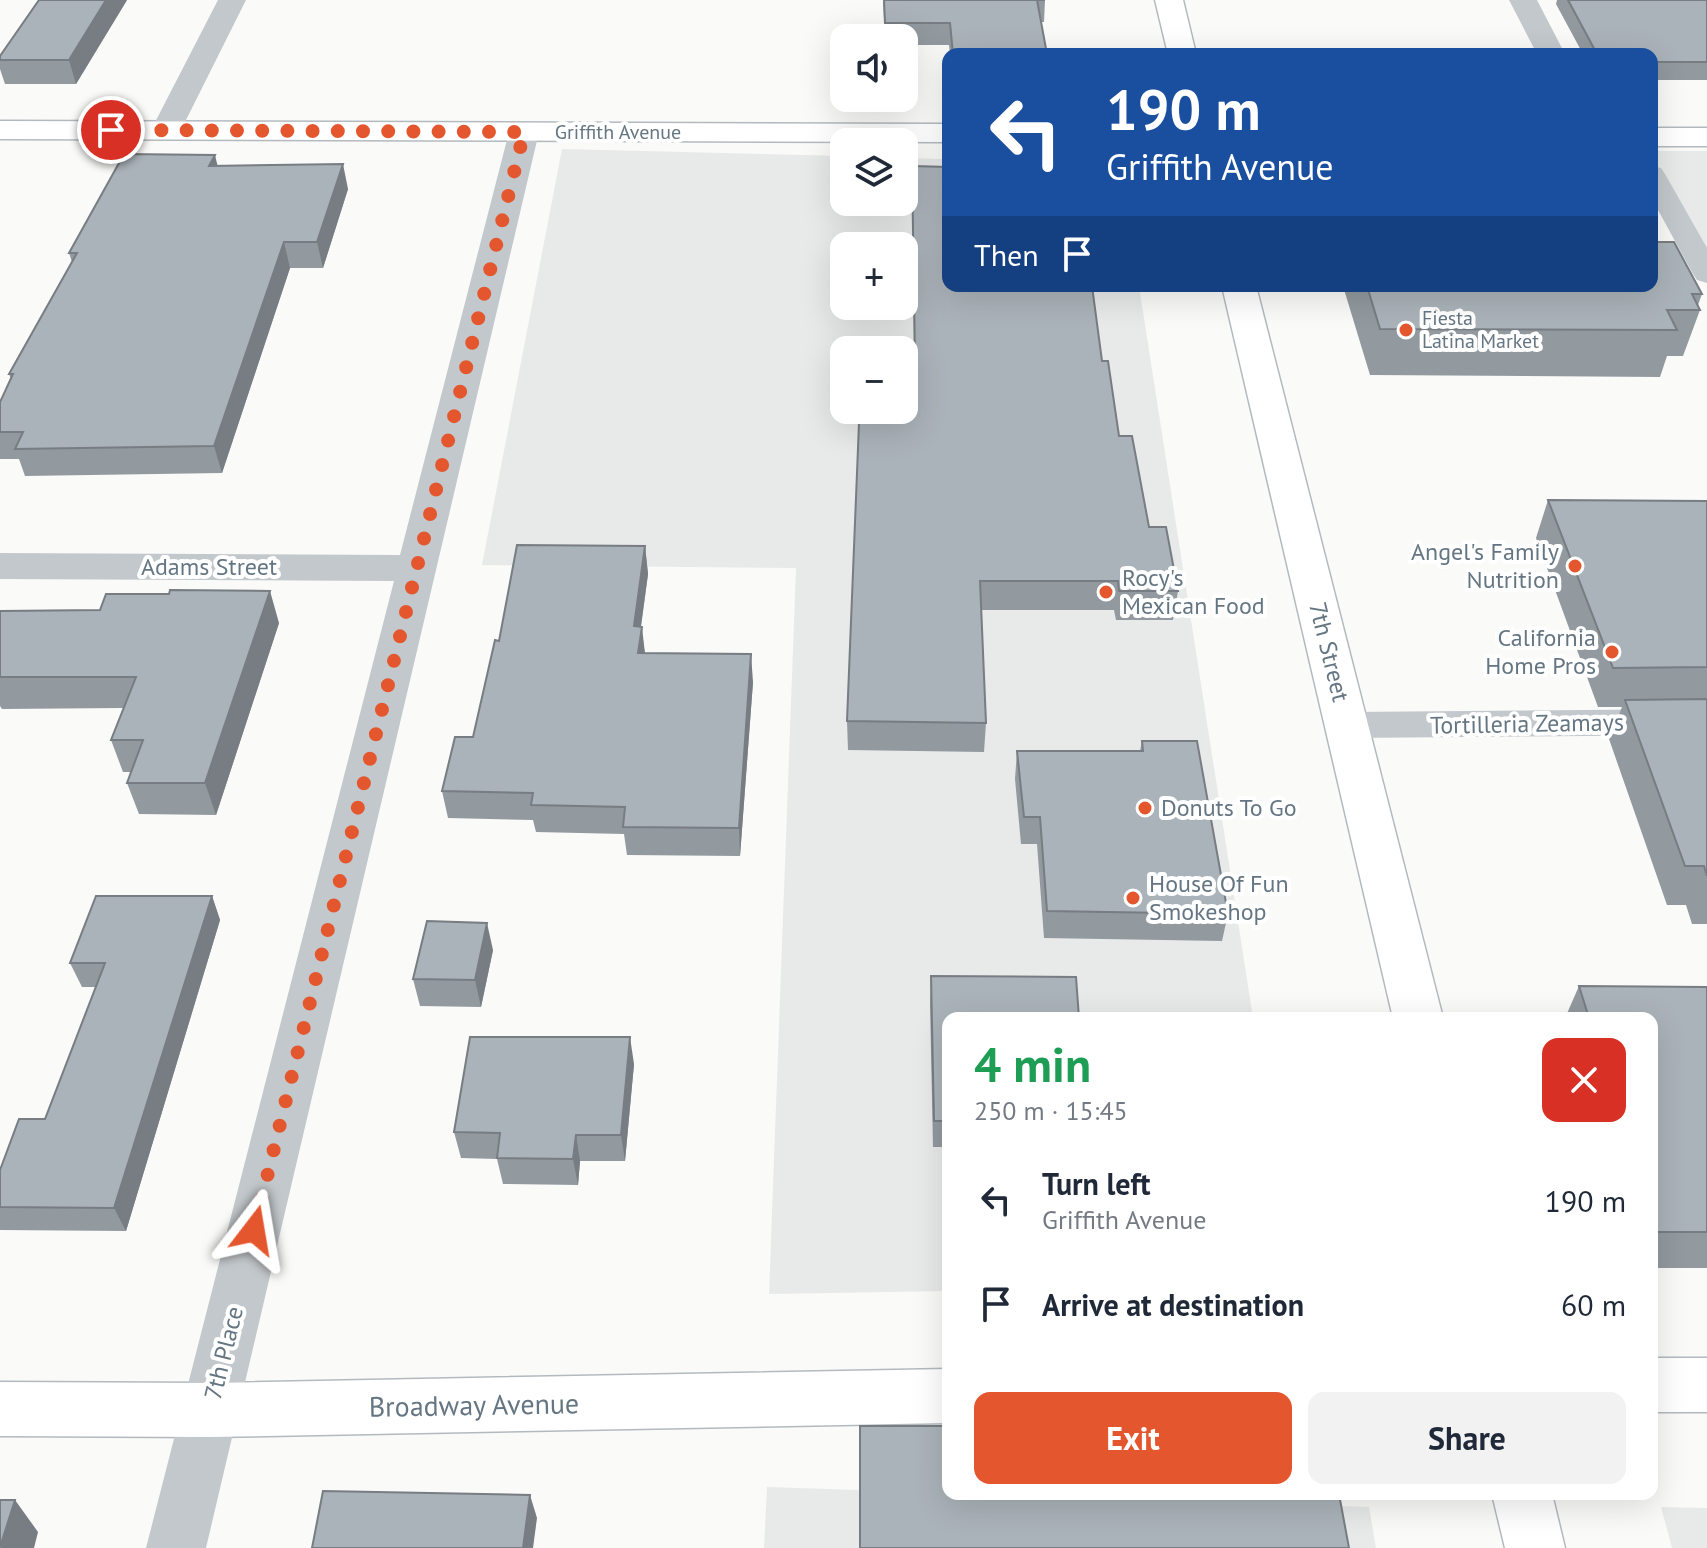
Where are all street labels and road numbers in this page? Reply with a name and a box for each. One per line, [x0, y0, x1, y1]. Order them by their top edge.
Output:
street label: Griffith Avenue [555, 119, 681, 145]
street label: Adams Street [141, 551, 277, 582]
street label: 7th Street [1302, 599, 1357, 705]
street label: Tortilleria Zeamays [1430, 706, 1624, 741]
street label: 7th Place [197, 1303, 250, 1403]
street label: Broadway Avenue [368, 1384, 579, 1425]

